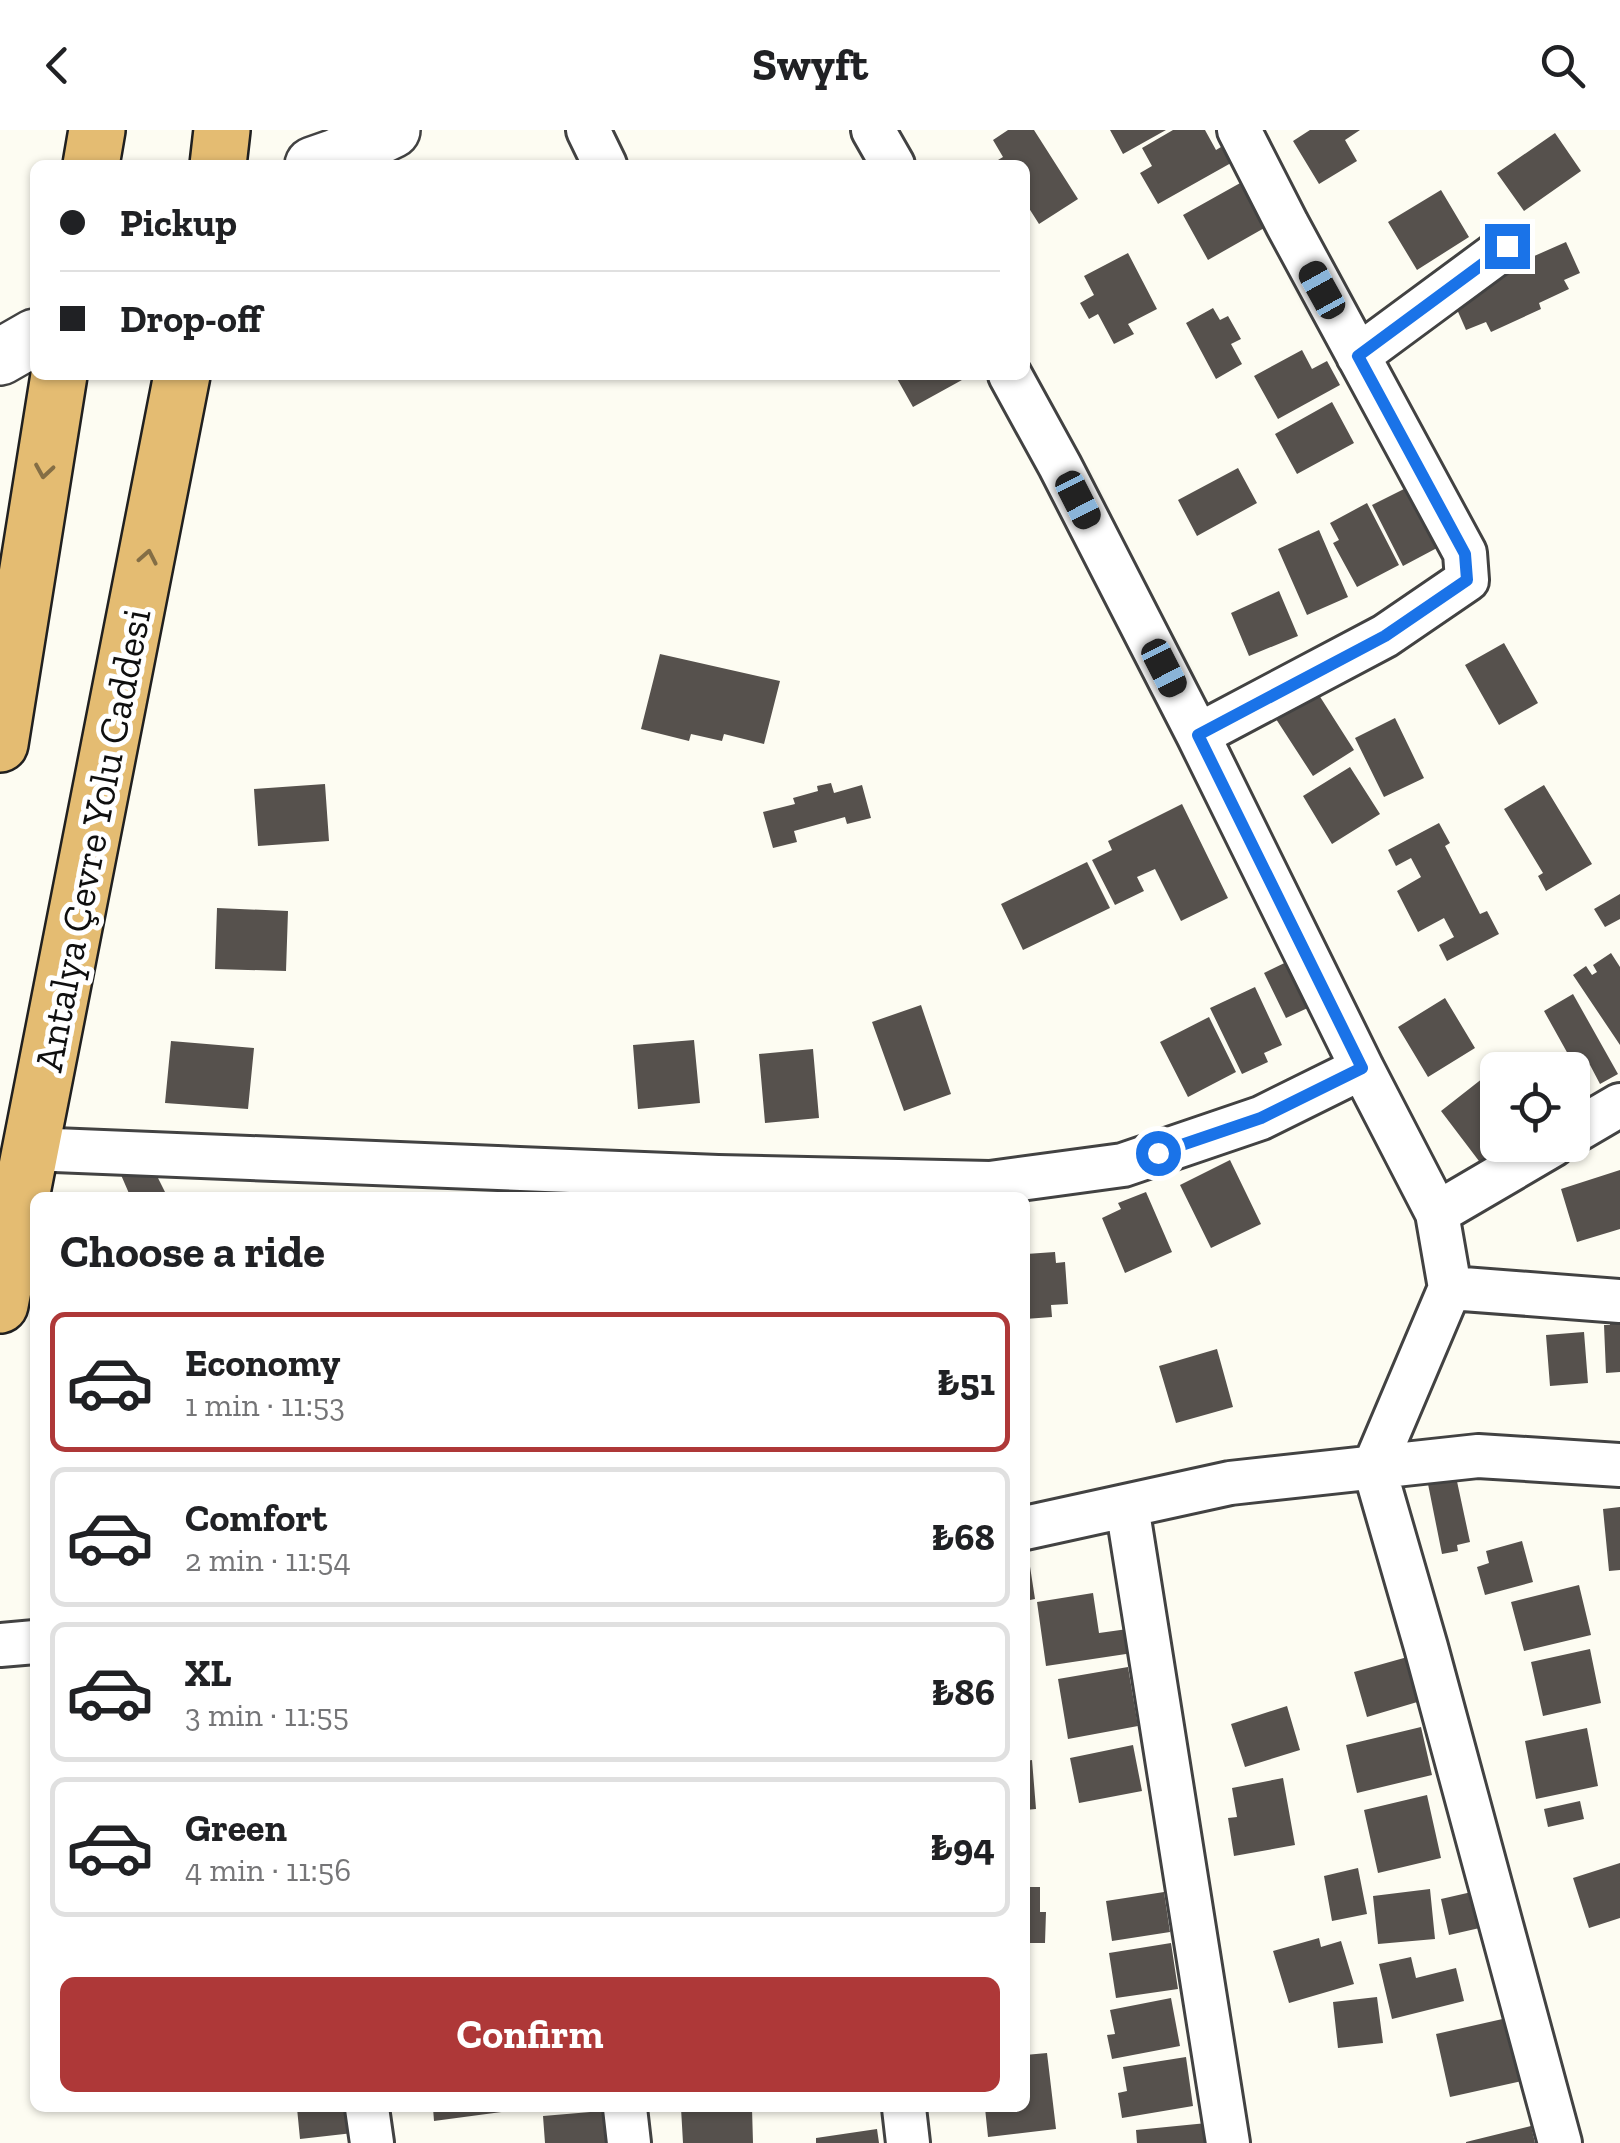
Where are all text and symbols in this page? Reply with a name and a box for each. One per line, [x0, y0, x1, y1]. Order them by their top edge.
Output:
icon: back [30, 38, 85, 93]
text: Swyft [752, 38, 868, 92]
icon: search [1535, 38, 1590, 93]
text: Pickup [120, 200, 237, 246]
route end [1485, 224, 1530, 269]
car [1294, 256, 1350, 324]
text: Drop-off [120, 296, 261, 342]
one-way arrow [34, 463, 55, 480]
car [1051, 466, 1105, 534]
one-way arrow [136, 548, 157, 565]
street label: Antalya Çevre Yolu Caddesi [24, 605, 160, 1075]
car [1137, 634, 1191, 702]
map controls [1480, 1052, 1590, 1162]
button: locate [1480, 1052, 1590, 1162]
route start [1136, 1131, 1181, 1176]
text: Choose a ride [60, 1225, 325, 1279]
icon: car [65, 1337, 155, 1427]
text: Economy [185, 1340, 340, 1386]
text: ₺51 [937, 1359, 995, 1405]
text: 1 min · 11:53 [185, 1386, 345, 1424]
icon: car [65, 1492, 155, 1582]
text: Comfort [185, 1495, 327, 1541]
text: ₺68 [931, 1514, 995, 1560]
text: 2 min · 11:54 [185, 1541, 351, 1579]
icon: car [65, 1647, 155, 1737]
text: XL [185, 1650, 232, 1696]
text: ₺86 [931, 1669, 995, 1715]
text: 3 min · 11:55 [185, 1696, 349, 1734]
icon: car [65, 1802, 155, 1892]
text: Green [185, 1805, 287, 1851]
text: ₺94 [930, 1824, 995, 1870]
text: 4 min · 11:56 [185, 1851, 351, 1889]
button: Confirm [60, 1977, 1000, 2092]

